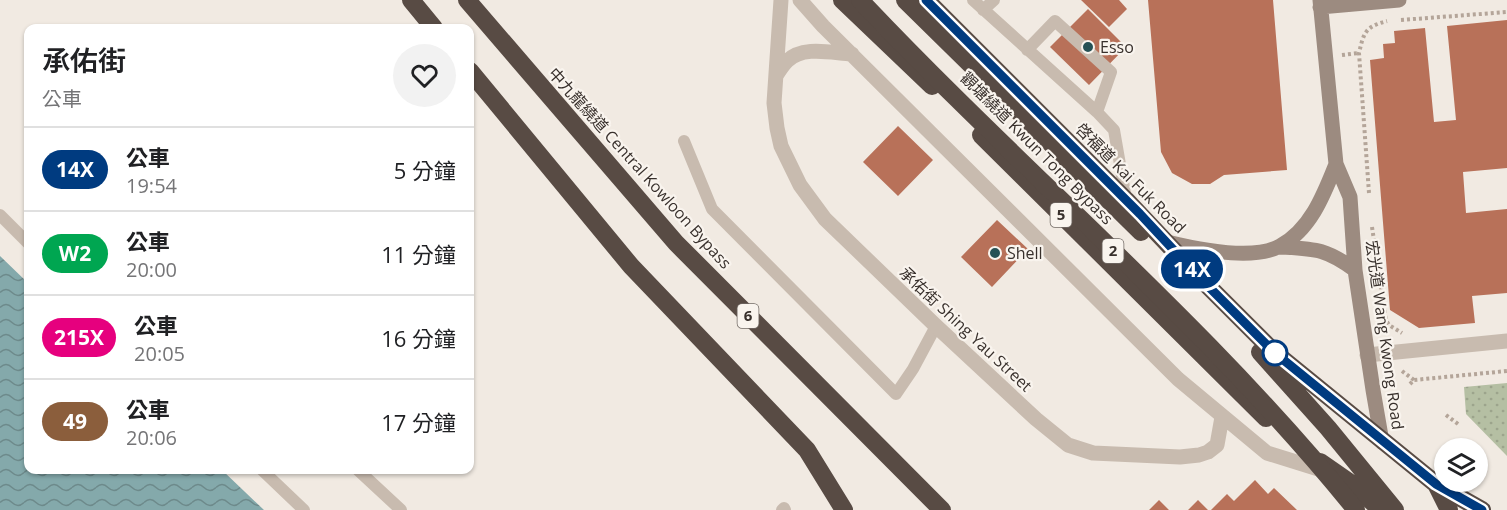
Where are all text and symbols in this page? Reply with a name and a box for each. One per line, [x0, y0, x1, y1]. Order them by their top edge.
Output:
place label: Esso [1100, 36, 1134, 58]
marker: Esso [1081, 40, 1095, 54]
text: 承佑街 [42, 41, 126, 79]
button: heart [393, 44, 456, 107]
street label: 中九龍繞道 Central Kowloon Bypass [544, 63, 736, 273]
street label: 觀塘繞道 Kwun Tong Bypass [956, 67, 1118, 229]
text: 公車 [42, 85, 82, 112]
street label: 啓福道 Kai Fuk Road [1071, 118, 1191, 238]
text: 公車 [126, 142, 170, 172]
text: 14X [56, 155, 94, 183]
text: 5 分鐘 [394, 155, 456, 185]
text: 19:54 [126, 172, 177, 199]
road number: 5 [1050, 203, 1072, 227]
text: 公車 [126, 226, 170, 256]
text: W2 [59, 239, 91, 267]
text: 11 分鐘 [381, 239, 456, 269]
road number: 2 [1102, 239, 1124, 263]
street label: 宏光道 Wang Kwong Road [1361, 239, 1409, 431]
place label: Shell [1007, 242, 1043, 264]
marker: Shell [988, 246, 1002, 260]
line badge: 14X [1158, 250, 1226, 288]
text: 14X [1173, 255, 1211, 283]
text: 20:00 [126, 256, 177, 283]
street label: 承佑街 Shing Yau Street [895, 262, 1037, 397]
road number: 6 [738, 304, 758, 328]
text: 公車 [134, 310, 178, 340]
text: 215X [54, 323, 104, 351]
text: 16 分鐘 [381, 323, 456, 353]
text: 20:05 [134, 340, 185, 367]
unlabelled marker [1262, 340, 1288, 366]
text: 公車 [126, 394, 170, 424]
text: 49 [63, 407, 87, 435]
text: 17 分鐘 [381, 407, 456, 437]
text: 20:06 [126, 424, 177, 451]
map controls [1434, 438, 1488, 492]
button: layers [1434, 438, 1488, 492]

